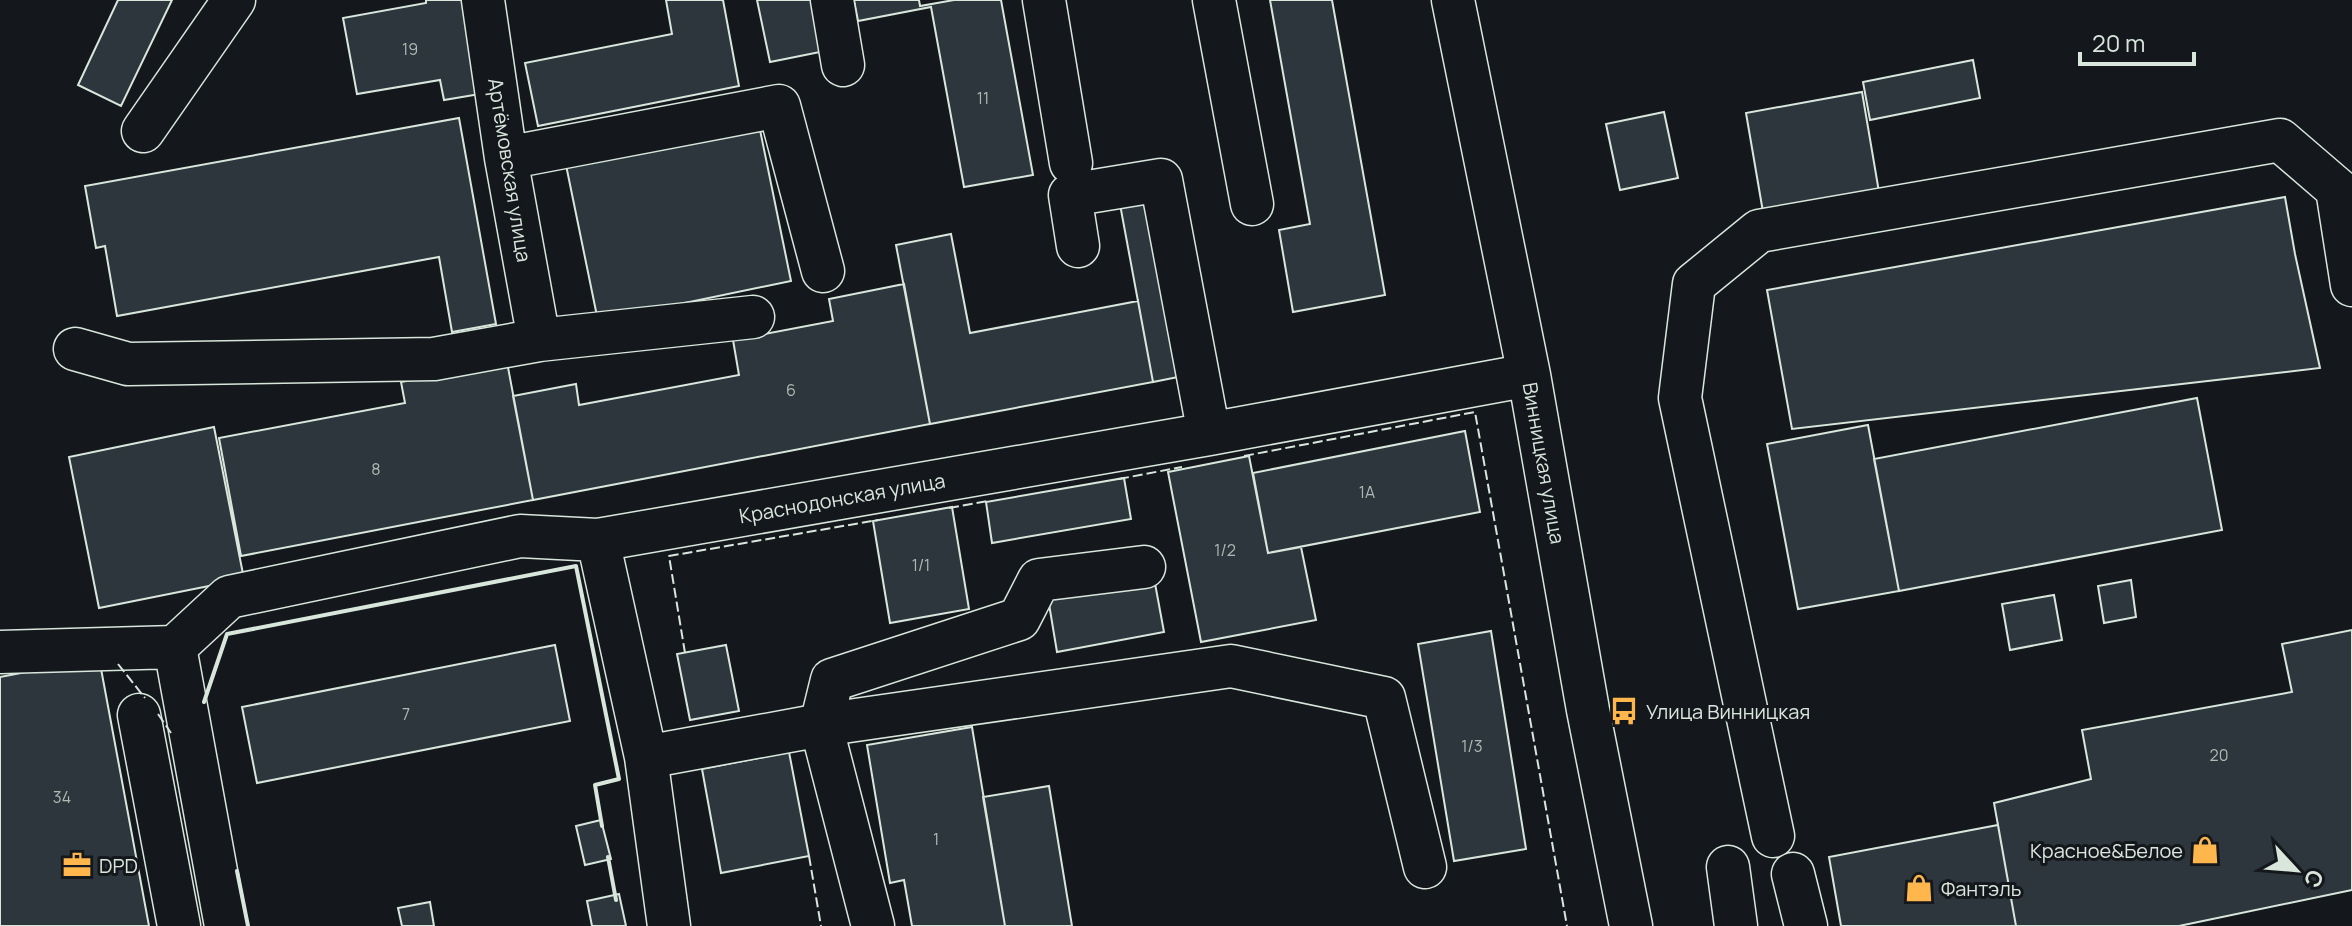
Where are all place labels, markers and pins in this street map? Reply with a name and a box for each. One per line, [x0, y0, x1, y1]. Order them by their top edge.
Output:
bus stop icon: Улица Винницкая [1609, 696, 1639, 726]
place label: Улица Винницкая [1646, 698, 1810, 725]
shop icon: Красное&Белое [2190, 835, 2220, 865]
place label: Красное&Белое [2030, 837, 2183, 864]
office icon: DPD [62, 850, 92, 880]
place label: DPD [99, 852, 138, 879]
shop icon: Фантэль [1904, 873, 1934, 903]
place label: Фантэль [1941, 875, 2021, 902]

